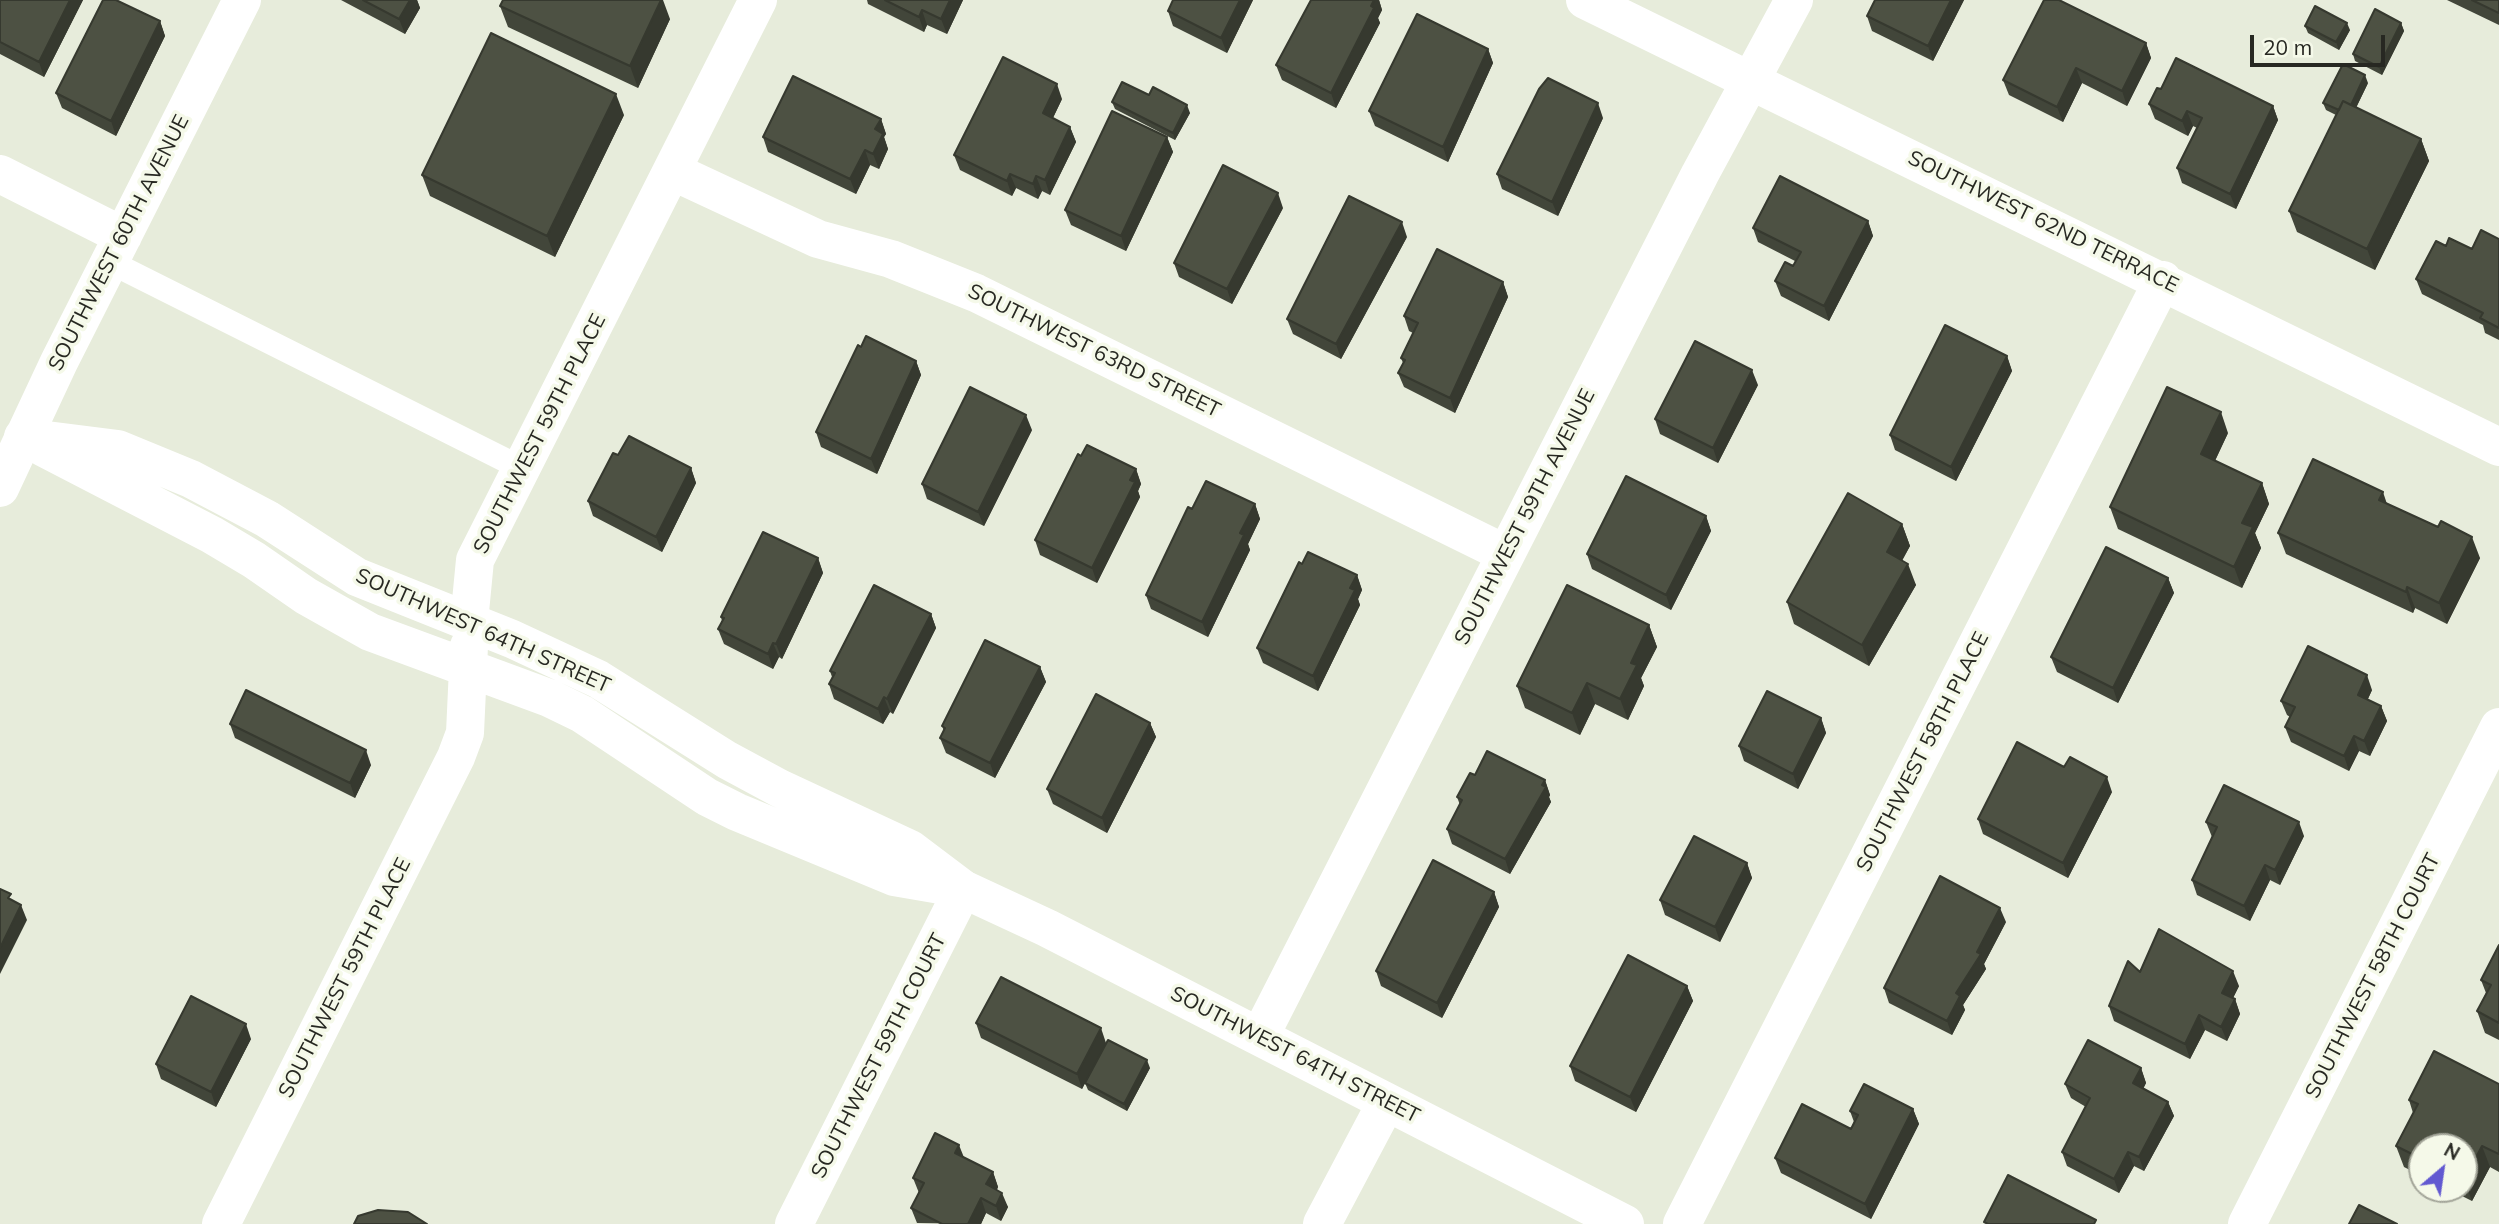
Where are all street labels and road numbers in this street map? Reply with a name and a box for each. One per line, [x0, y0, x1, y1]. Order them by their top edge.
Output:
street label: SOUTHWEST 60TH AVENUE [43, 111, 195, 375]
street label: SOUTHWEST 62ND TERRACE [1904, 145, 2182, 299]
street label: SOUTHWEST 63RD STREET [964, 279, 1224, 423]
street label: SOUTHWEST 59TH PLACE [468, 310, 612, 558]
street label: SOUTHWEST 59TH AVENUE [1449, 385, 1601, 649]
street label: SOUTHWEST 64TH STREET [352, 563, 614, 699]
street label: SOUTHWEST 58TH PLACE [1851, 628, 1995, 876]
street label: SOUTHWEST 58TH COURT [2300, 849, 2446, 1103]
street label: SOUTHWEST 59TH PLACE [273, 854, 417, 1102]
street label: SOUTHWEST 59TH COURT [806, 929, 952, 1183]
street label: SOUTHWEST 64TH STREET [1166, 981, 1424, 1129]

